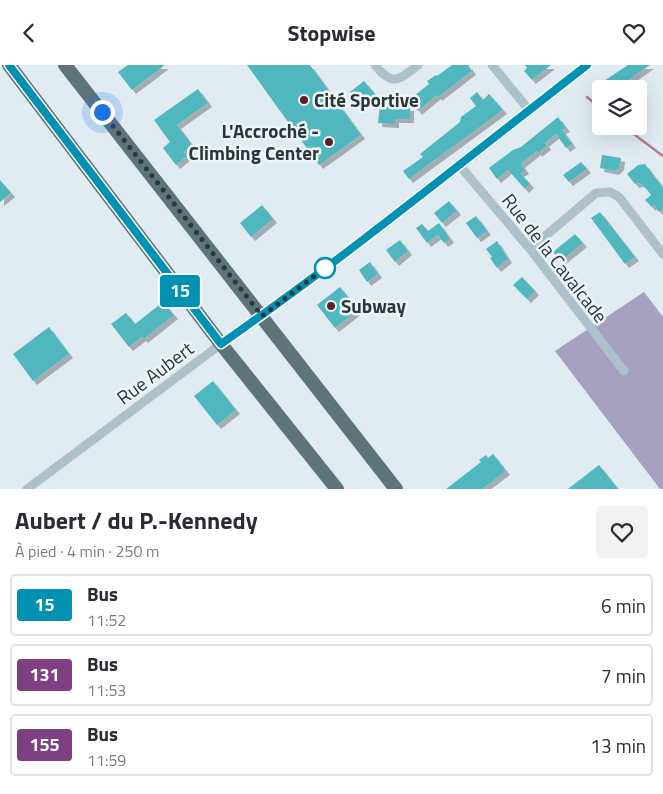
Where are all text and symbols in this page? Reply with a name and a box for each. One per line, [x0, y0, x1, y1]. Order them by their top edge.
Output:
text: Stopwise [288, 16, 375, 50]
icon: back [15, 19, 43, 47]
icon: heart [620, 19, 648, 47]
map controls [592, 80, 647, 135]
button: layers [592, 80, 647, 135]
place label: Cité Sportive [314, 85, 419, 114]
marker: Cité Sportive [298, 94, 310, 106]
your location [90, 100, 115, 125]
place label: L'Accroché - Climbing Center [189, 116, 319, 167]
marker: L'Accroché - Climbing Center [323, 136, 335, 148]
street label: Rue de la Cavalcade [495, 187, 615, 329]
unlabelled marker [314, 257, 336, 279]
line badge: 15 [158, 275, 202, 307]
text: 15 [170, 277, 190, 304]
place label: Subway [341, 291, 406, 320]
marker: Subway [325, 300, 337, 312]
street label: Rue Aubert [110, 334, 200, 411]
text: Aubert / du P.-Kennedy [15, 502, 258, 538]
button: heart [596, 506, 648, 558]
text: À pied · 4 min · 250 m [15, 539, 159, 563]
text: Bus [87, 579, 118, 608]
text: 15 [34, 591, 55, 618]
text: 6 min [601, 591, 646, 620]
text: 11:52 [87, 608, 126, 632]
text: Bus [87, 649, 118, 678]
text: 131 [29, 661, 60, 688]
text: 7 min [601, 661, 646, 690]
text: 11:53 [87, 678, 126, 702]
text: Bus [87, 719, 118, 748]
text: 155 [29, 731, 60, 758]
text: 13 min [590, 731, 646, 760]
text: 11:59 [87, 748, 126, 772]

